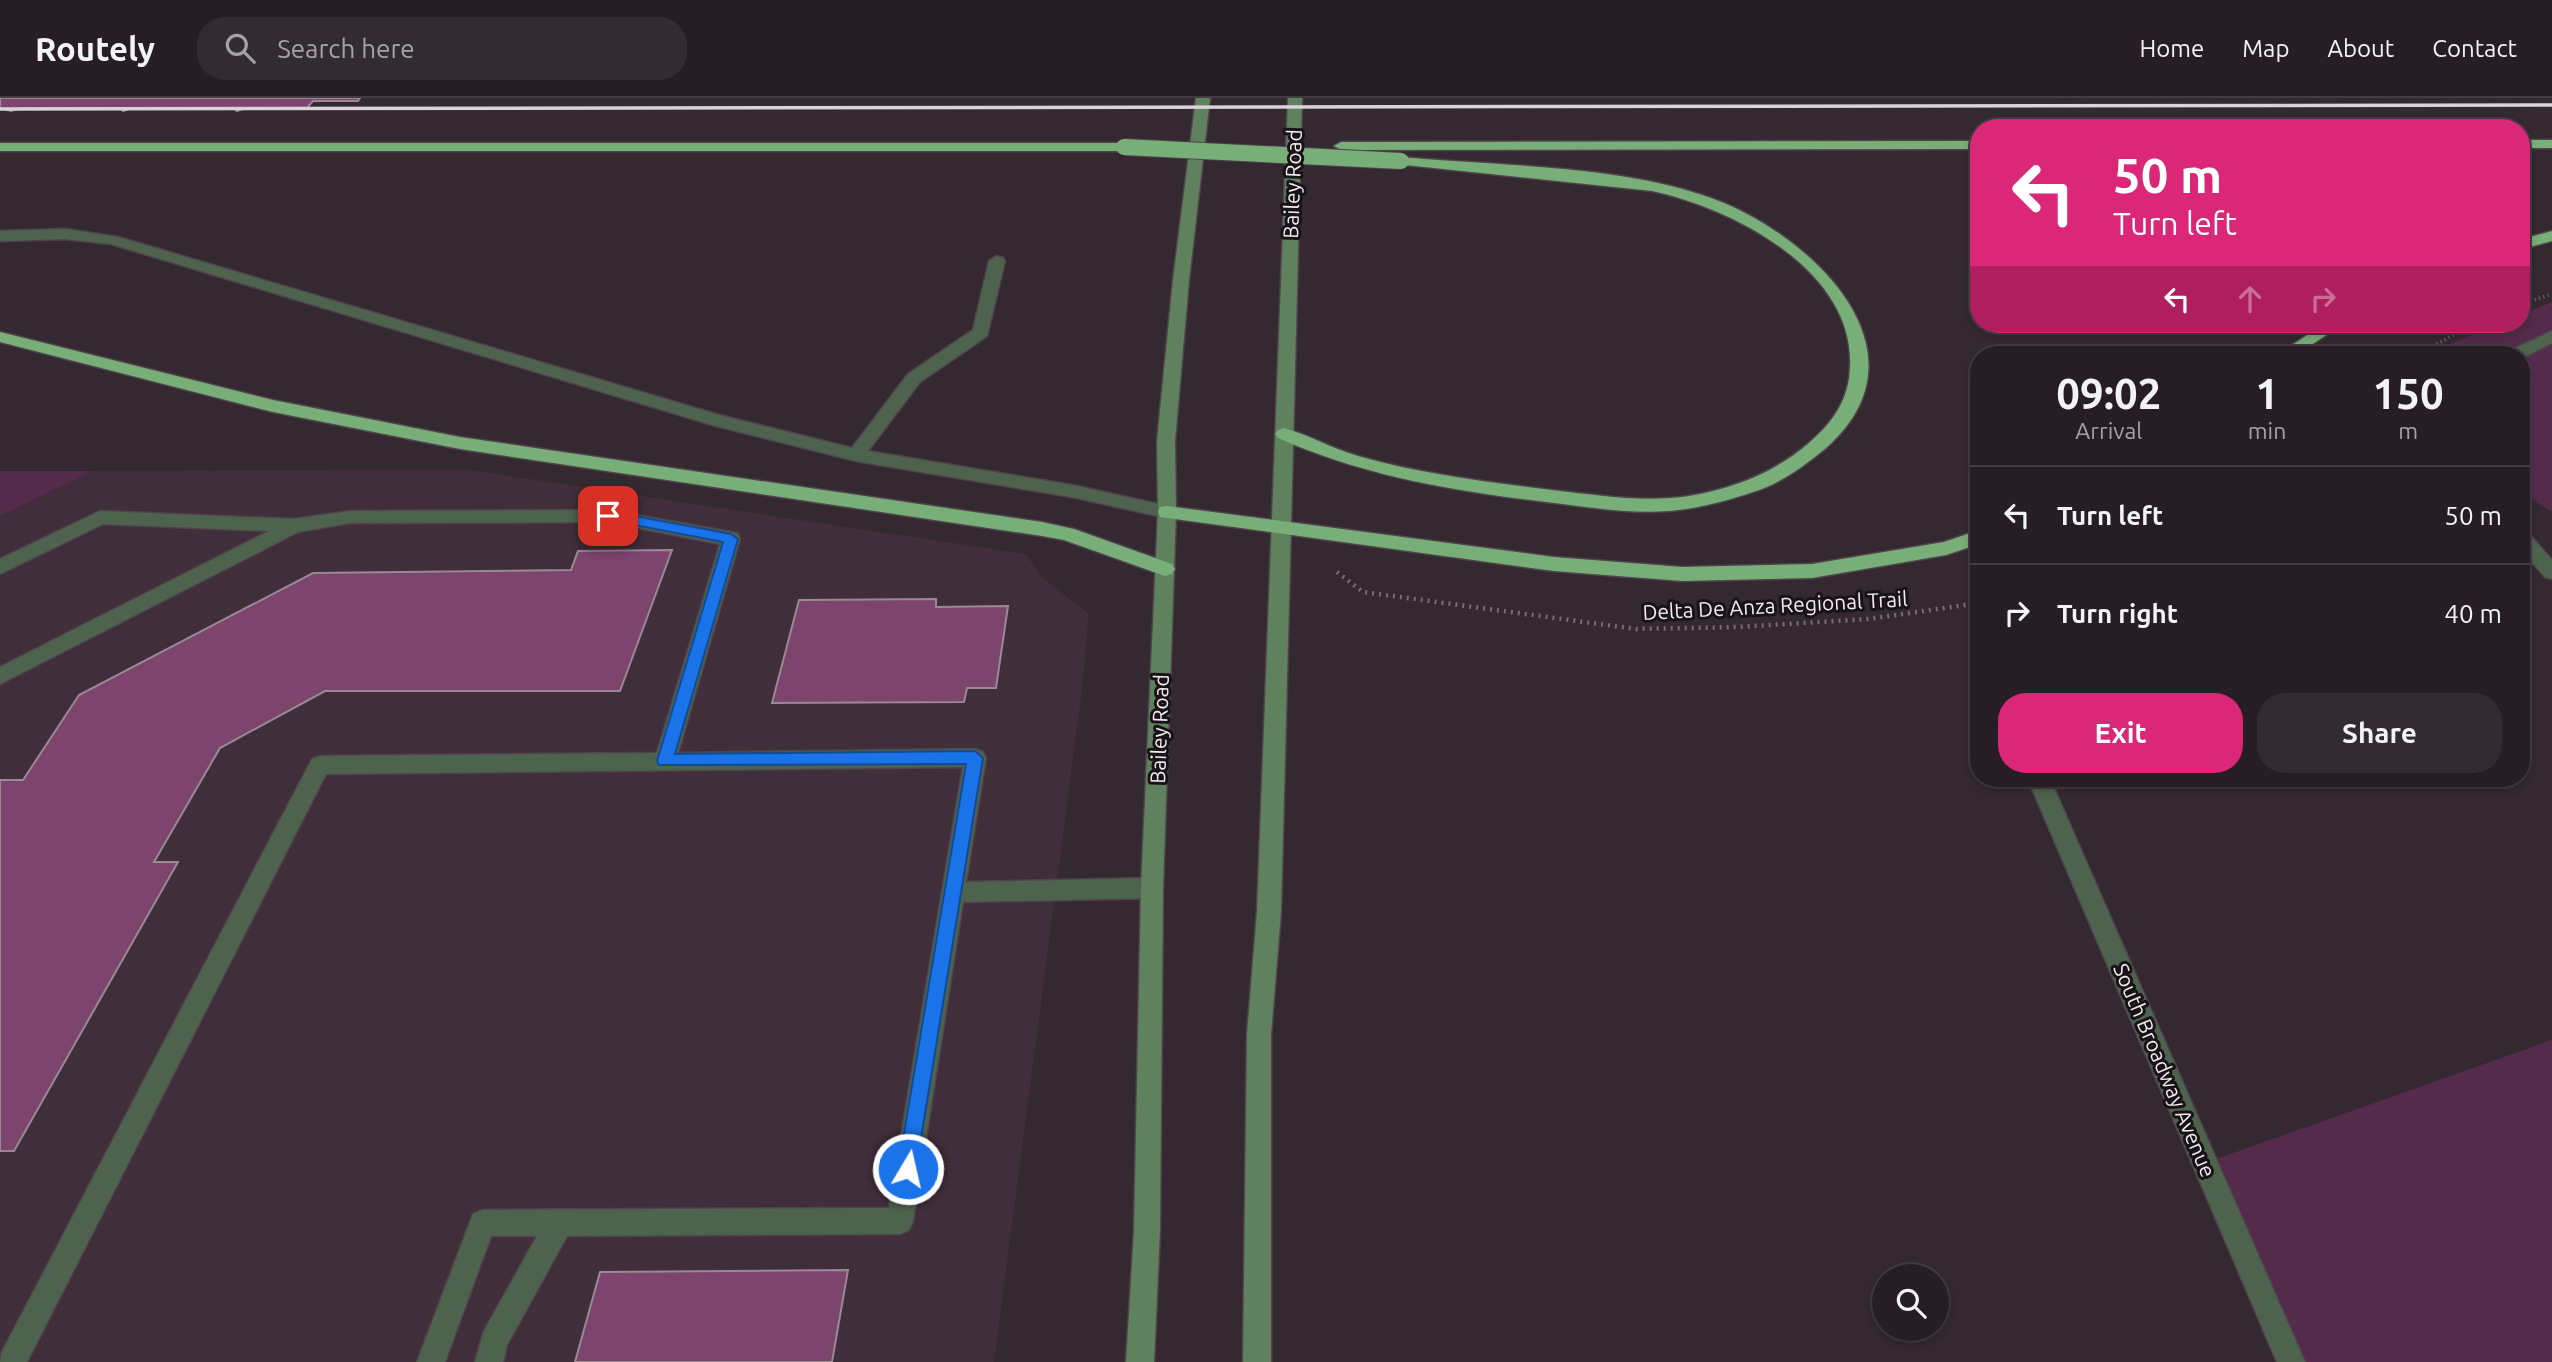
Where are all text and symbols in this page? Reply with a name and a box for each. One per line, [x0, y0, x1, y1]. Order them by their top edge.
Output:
search box [197, 17, 687, 80]
icon: search [221, 29, 259, 67]
text: Routely [35, 30, 155, 67]
text: Search here [277, 34, 415, 63]
text: Home [2139, 35, 2204, 62]
text: Map [2242, 35, 2289, 62]
text: About [2327, 35, 2394, 62]
text: Contact [2432, 35, 2517, 62]
street label: Bailey Road [1278, 129, 1306, 239]
icon: left [1998, 147, 2089, 238]
text: 50 m [2113, 147, 2222, 202]
text: Turn left [2113, 205, 2237, 241]
icon: left [2158, 280, 2196, 318]
icon: ahead [2231, 280, 2269, 318]
icon: right [2304, 280, 2342, 318]
text: 09:02 [2056, 370, 2161, 417]
text: 1 [2255, 370, 2279, 417]
text: 150 [2373, 370, 2444, 417]
text: Arrival [2075, 418, 2142, 443]
text: min [2248, 418, 2286, 443]
text: m [2398, 418, 2418, 443]
pin [578, 486, 638, 546]
icon: left [1998, 496, 2036, 534]
icon: arrive [589, 497, 627, 535]
text: Turn left [2057, 501, 2163, 530]
text: 50 m [2444, 501, 2502, 530]
street label: Delta De Anza Regional Trail [1642, 586, 1908, 624]
icon: right [1998, 594, 2036, 632]
text: Turn right [2057, 599, 2178, 628]
text: 40 m [2444, 599, 2502, 628]
street label: Bailey Road [1145, 674, 1173, 784]
button: Exit [1998, 693, 2243, 773]
button: Share [2257, 693, 2502, 773]
street label: South Broadway Avenue [2109, 960, 2221, 1180]
position arrow [871, 1132, 945, 1206]
map controls [1872, 1264, 1949, 1341]
button: search [1872, 1264, 1949, 1341]

